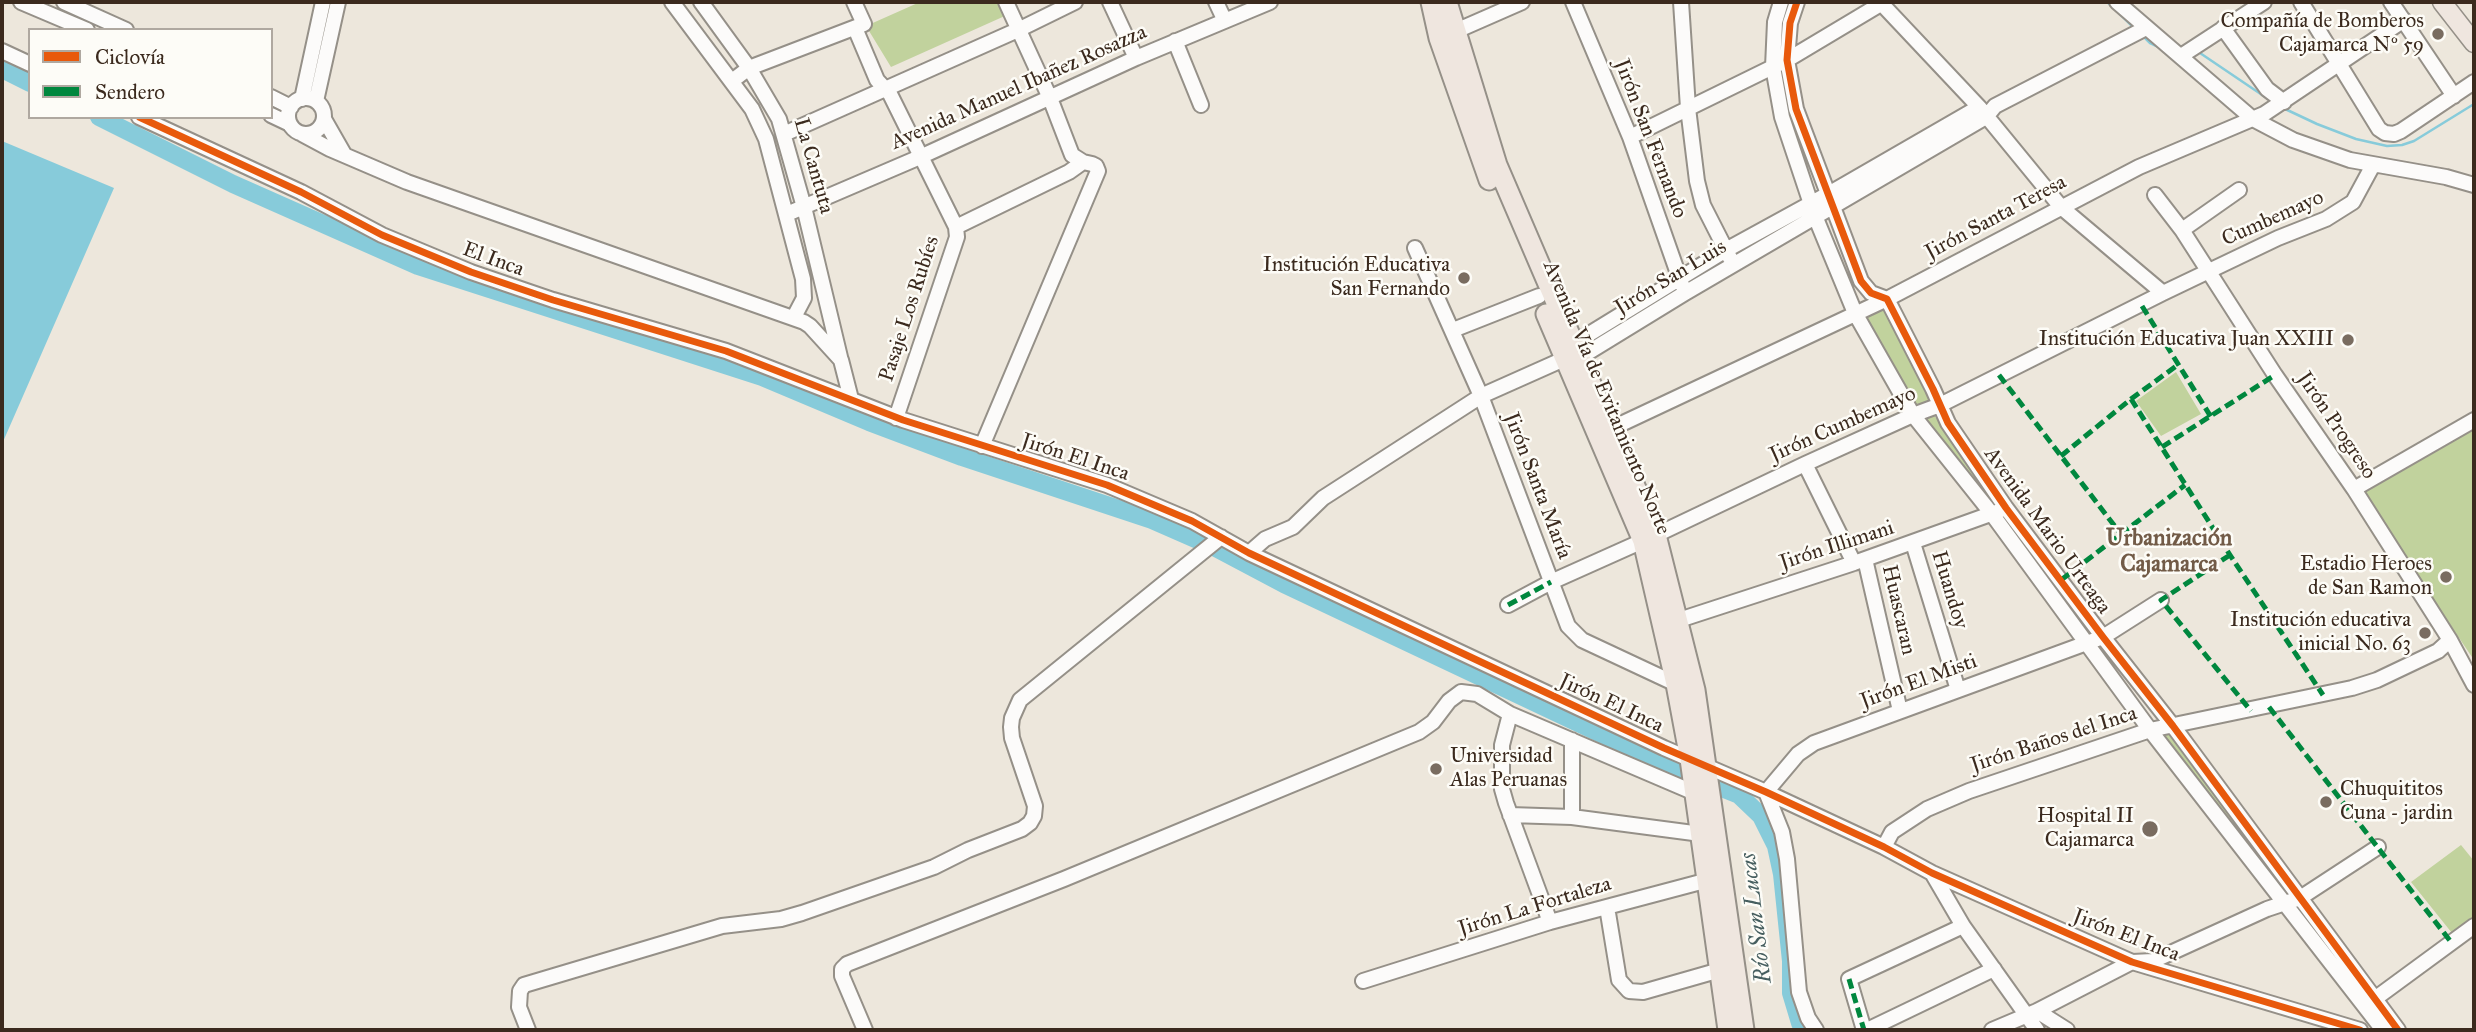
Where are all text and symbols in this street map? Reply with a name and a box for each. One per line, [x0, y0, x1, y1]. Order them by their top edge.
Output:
place label: Compañía de Bomberos Cajamarca Nº 59 [2220, 9, 2424, 59]
street label: Avenida Manuel Ibañez Rosazza [887, 20, 1151, 156]
marker: Compañía de Bomberos Cajamarca Nº 59 [2430, 26, 2446, 42]
legend [28, 28, 273, 119]
text: Ciclovía [95, 44, 165, 70]
street label: Jirón San Fernando [1608, 56, 1692, 222]
text: Sendero [95, 79, 165, 105]
street label: La Cantuta [787, 115, 839, 217]
street label: Jirón Santa Teresa [1921, 170, 2071, 266]
street label: Cumbemayo [2218, 185, 2328, 253]
street label: Pasaje Los Rubíes [875, 233, 945, 385]
street label: Jirón San Luis [1611, 235, 1731, 321]
street label: El Inca [459, 237, 527, 283]
place label: Institución Educativa San Fernando [1263, 253, 1450, 303]
street label: Avenida Vía de Evitamiento Norte [1537, 257, 1675, 539]
marker: Institución Educativa San Fernando [1456, 270, 1472, 286]
place label: Institución Educativa Juan XXIII [2039, 327, 2334, 353]
marker: Institución Educativa Juan XXIII [2340, 332, 2356, 348]
street label: Jirón Progreso [2291, 368, 2381, 484]
street label: Jirón Cumbemayo [1766, 381, 1920, 469]
street label: Jirón Santa María [1498, 409, 1576, 563]
street label: Jirón El Inca [1018, 429, 1132, 487]
street label: Avenida Mario Urteaga [1978, 443, 2116, 619]
street label: Jirón Illimani [1777, 516, 1897, 576]
district label: Urbanización Cajamarca [2106, 525, 2232, 579]
street label: Huandoy [1925, 548, 1973, 632]
place label: Estadio Heroes de San Ramon [2300, 552, 2432, 602]
street label: Huascaran [1875, 563, 1921, 657]
marker: Estadio Heroes de San Ramon [2438, 569, 2454, 585]
place label: Institución educativa inicial No. 63 [2230, 608, 2411, 658]
marker: Institución educativa inicial No. 63 [2417, 625, 2433, 641]
street label: Jirón El Misti [1857, 649, 1981, 715]
street label: Jirón El Inca [1555, 669, 1667, 739]
street label: Jirón Baños del Inca [1968, 701, 2140, 779]
place label: Universidad Alas Peruanas [1450, 744, 1567, 794]
marker: Universidad Alas Peruanas [1428, 761, 1444, 777]
place label: Chuquititos Cuna - jardin [2340, 777, 2453, 827]
marker: Chuquititos Cuna - jardin [2318, 794, 2334, 810]
place label: Hospital II Cajamarca [2037, 804, 2134, 854]
marker: Hospital II Cajamarca [2140, 819, 2160, 839]
water label: Río San Lucas [1735, 851, 1779, 985]
street label: Jirón La Fortaleza [1455, 872, 1615, 942]
street label: Jirón El Inca [2069, 904, 2183, 968]

